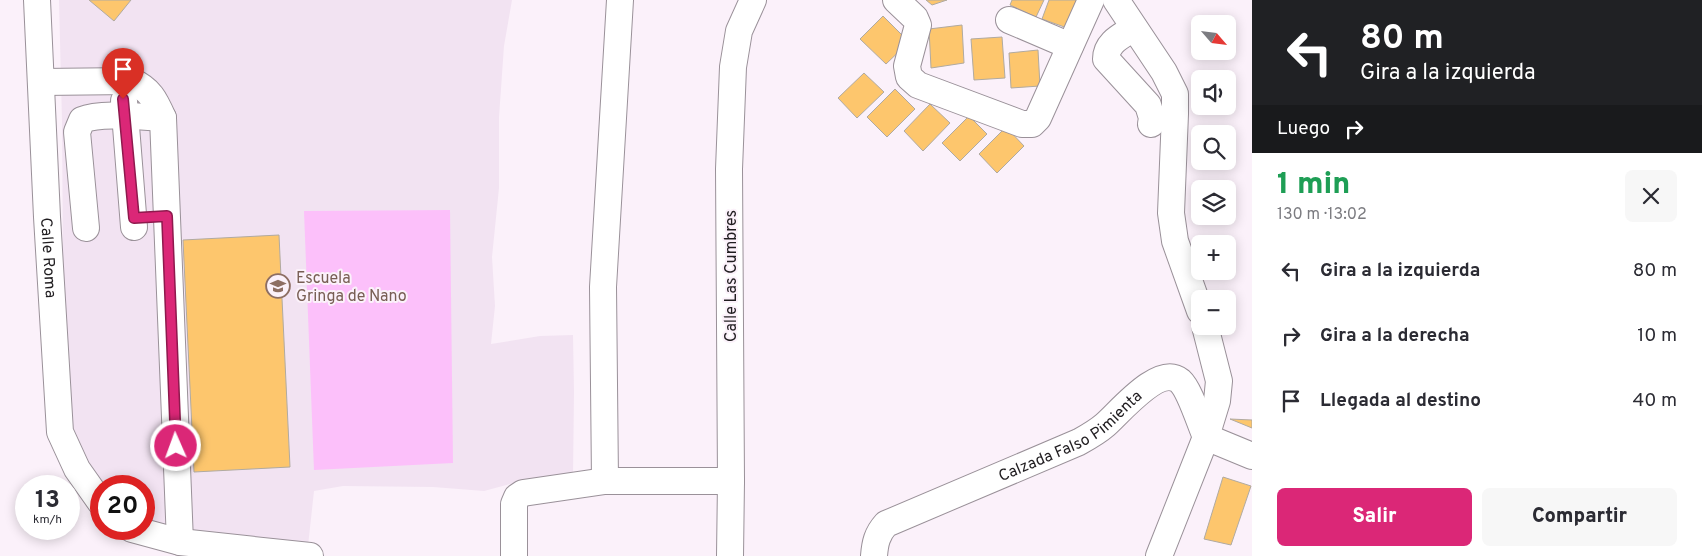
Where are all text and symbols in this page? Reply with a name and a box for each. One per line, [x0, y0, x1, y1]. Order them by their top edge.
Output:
north arrow [1191, 15, 1236, 60]
map controls [1191, 15, 1236, 335]
text: 80 m [1360, 17, 1444, 61]
icon: left [1277, 20, 1342, 85]
pin [102, 48, 144, 99]
icon: arrive [109, 55, 137, 83]
text: Gira a la izquierda [1360, 60, 1536, 87]
button: sound [1191, 70, 1236, 115]
icon: right [1340, 115, 1368, 143]
text: Luego [1277, 117, 1330, 141]
button: search [1191, 125, 1236, 170]
text: 1 min [1277, 167, 1350, 204]
button: close [1625, 170, 1677, 222]
button: layers [1191, 180, 1236, 225]
text: 130 m · 13:02 [1277, 205, 1367, 225]
street label: Calle Las Cumbres [722, 210, 742, 342]
street label: Calle Roma [35, 217, 60, 299]
button: + [1191, 235, 1236, 280]
icon: left [1277, 257, 1305, 285]
text: Gira a la izquierda [1320, 259, 1480, 283]
text: 80 m [1633, 259, 1677, 283]
place label: Escuela Gringa de Nano [296, 269, 407, 307]
school or university icon: Escuela Gringa de Nano [265, 273, 291, 299]
button: − [1191, 290, 1236, 335]
icon: right [1277, 322, 1305, 350]
text: Gira a la derecha [1320, 324, 1470, 348]
text: 10 m [1637, 324, 1677, 348]
street label: Calzada Falso Pimienta [996, 387, 1147, 487]
icon: arrive [1277, 387, 1305, 415]
text: Llegada al destino [1320, 389, 1481, 413]
text: 40 m [1632, 389, 1677, 413]
position arrow [149, 419, 201, 471]
speed limit sign: 20 [90, 475, 155, 540]
text: 13 [35, 485, 60, 517]
button: Salir [1277, 488, 1472, 546]
button: Compartir [1482, 488, 1677, 546]
text: km/h [33, 512, 62, 528]

